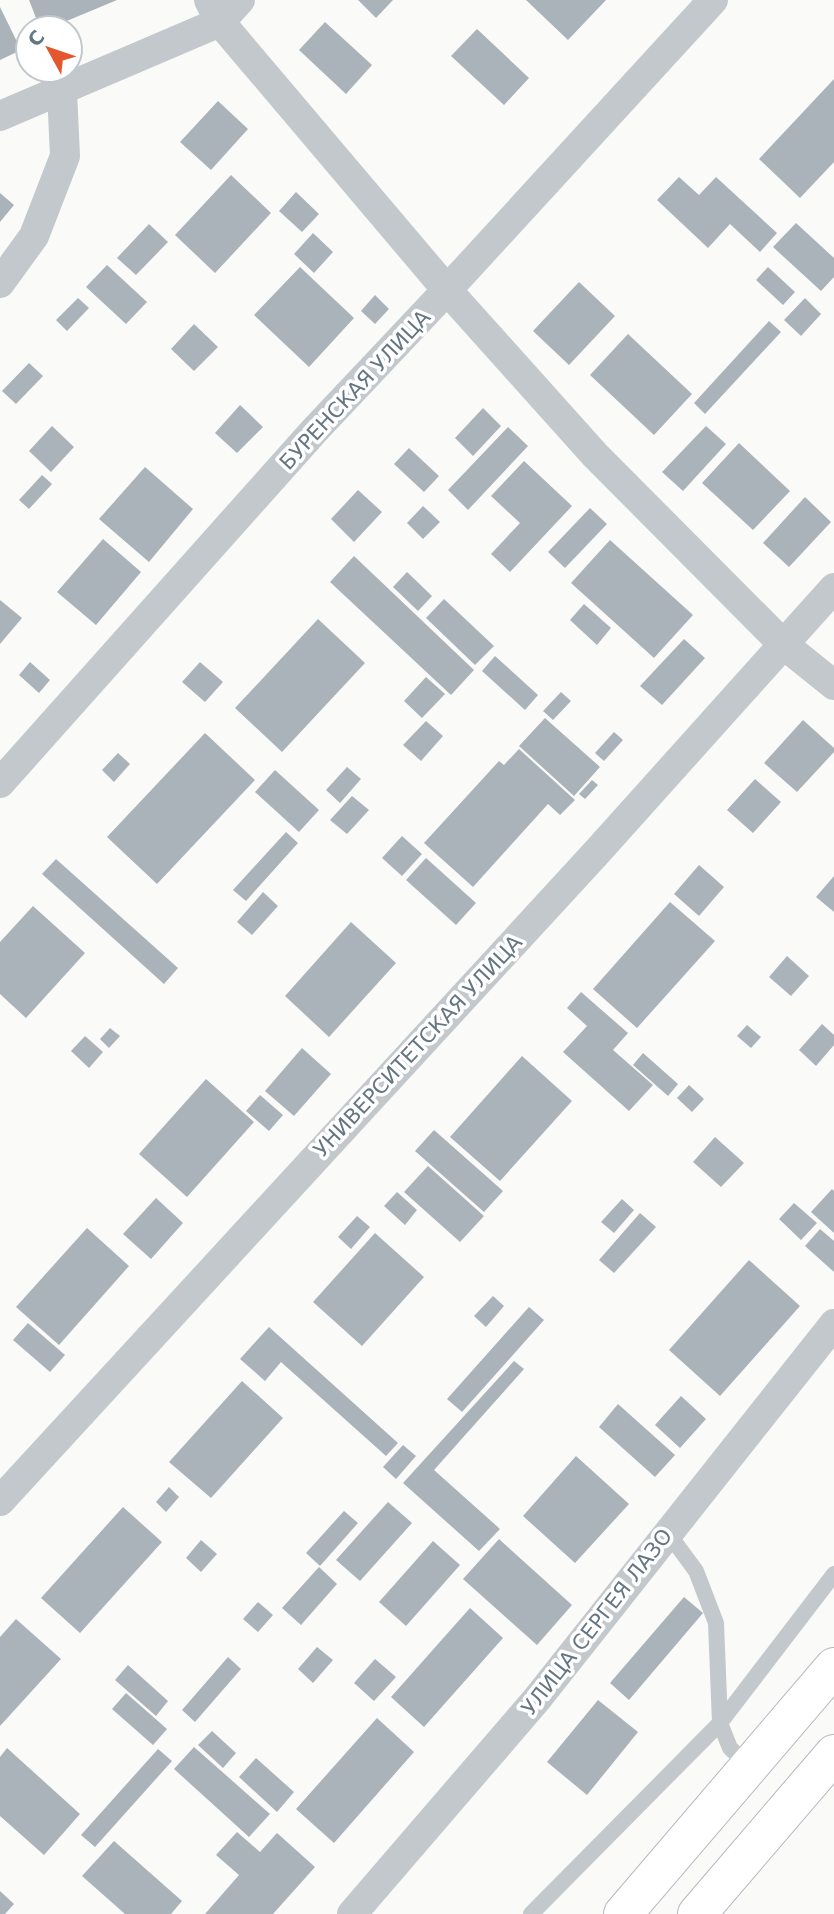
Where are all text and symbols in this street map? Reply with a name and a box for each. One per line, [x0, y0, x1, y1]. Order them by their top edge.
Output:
north arrow [14, 14, 84, 84]
text: С [23, 26, 49, 50]
street label: БУРЕНСКАЯ УЛИЦА [275, 305, 436, 475]
street label: УНИВЕРСИТЕТСКАЯ УЛИЦА [309, 930, 527, 1162]
street label: УЛИЦА СЕРГЕЯ ЛАЗО [517, 1524, 677, 1720]

